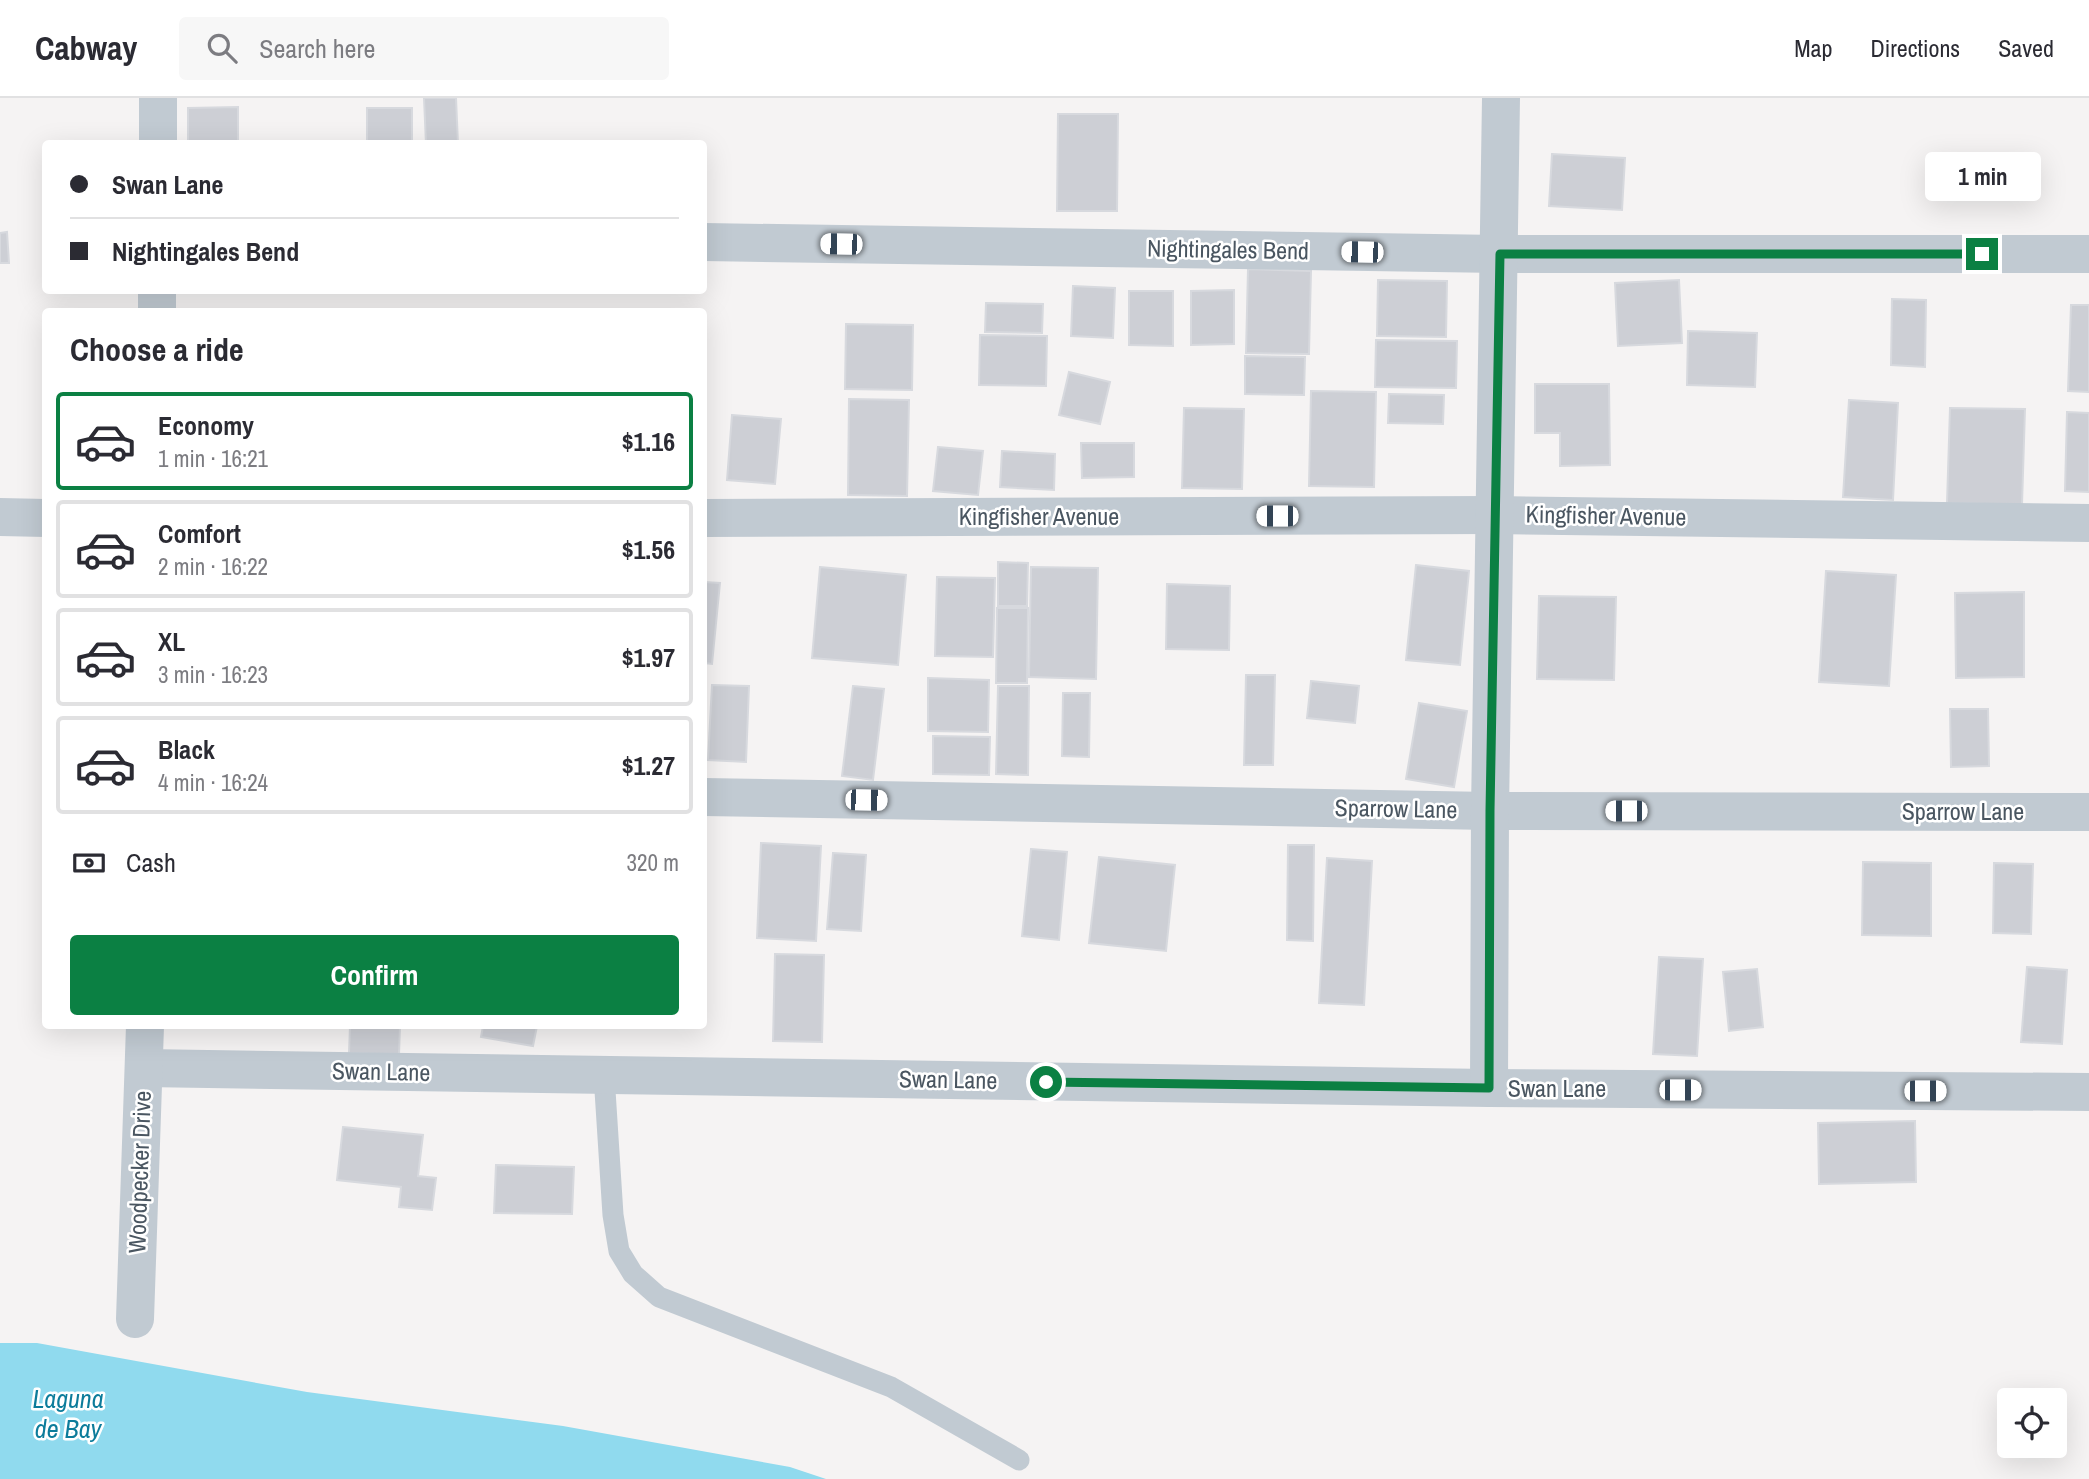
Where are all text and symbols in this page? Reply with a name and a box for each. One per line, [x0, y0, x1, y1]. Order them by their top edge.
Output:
search box [179, 17, 669, 80]
text: Cabway [35, 26, 137, 70]
icon: search [203, 29, 241, 67]
text: Search here [259, 31, 375, 66]
text: Map [1794, 32, 1832, 64]
text: Directions [1870, 32, 1960, 64]
text: Saved [1998, 32, 2054, 64]
callout: 1 min [1924, 152, 2040, 202]
text: 1 min [1958, 161, 2008, 192]
text: Swan Lane [112, 167, 223, 202]
street label: Nightingales Bend [1147, 232, 1309, 266]
car [820, 233, 863, 255]
text: Nightingales Bend [112, 234, 299, 269]
route end [1966, 238, 1998, 270]
car [1341, 241, 1384, 263]
text: Choose a ride [70, 328, 244, 371]
text: Economy [158, 408, 254, 443]
icon: car [74, 410, 137, 473]
text: $1.16 [622, 424, 675, 459]
text: 1 min · 16:21 [158, 443, 268, 474]
street label: Kingfisher Avenue [1525, 498, 1687, 532]
street label: Kingfisher Avenue [959, 500, 1119, 532]
car [1257, 506, 1299, 527]
text: Comfort [158, 516, 241, 551]
icon: car [74, 518, 137, 581]
text: $1.56 [622, 532, 675, 567]
text: 2 min · 16:22 [158, 551, 268, 582]
text: XL [158, 624, 185, 659]
icon: car [74, 626, 137, 689]
text: $1.97 [622, 640, 675, 675]
text: 3 min · 16:23 [158, 659, 268, 690]
text: Black [158, 732, 215, 767]
icon: car [74, 734, 137, 797]
text: $1.27 [622, 748, 675, 783]
text: 4 min · 16:24 [158, 767, 268, 798]
car [845, 789, 888, 811]
street label: Sparrow Lane [1334, 791, 1458, 825]
street label: Sparrow Lane [1902, 795, 2024, 827]
car [1606, 801, 1648, 822]
icon: cash [70, 844, 108, 882]
text: Cash [126, 845, 176, 880]
text: 320 m [627, 847, 679, 878]
button: Confirm [70, 935, 679, 1015]
street label: Swan Lane [332, 1054, 431, 1088]
street label: Swan Lane [899, 1062, 998, 1096]
route start [1030, 1066, 1062, 1098]
street label: Swan Lane [1508, 1072, 1606, 1104]
car [1660, 1080, 1702, 1101]
car [1905, 1081, 1947, 1102]
street label: Woodpecker Drive [120, 1090, 158, 1254]
water label: Laguna de Bay [32, 1381, 104, 1446]
map controls [1997, 1388, 2067, 1458]
button: locate [1997, 1388, 2067, 1458]

